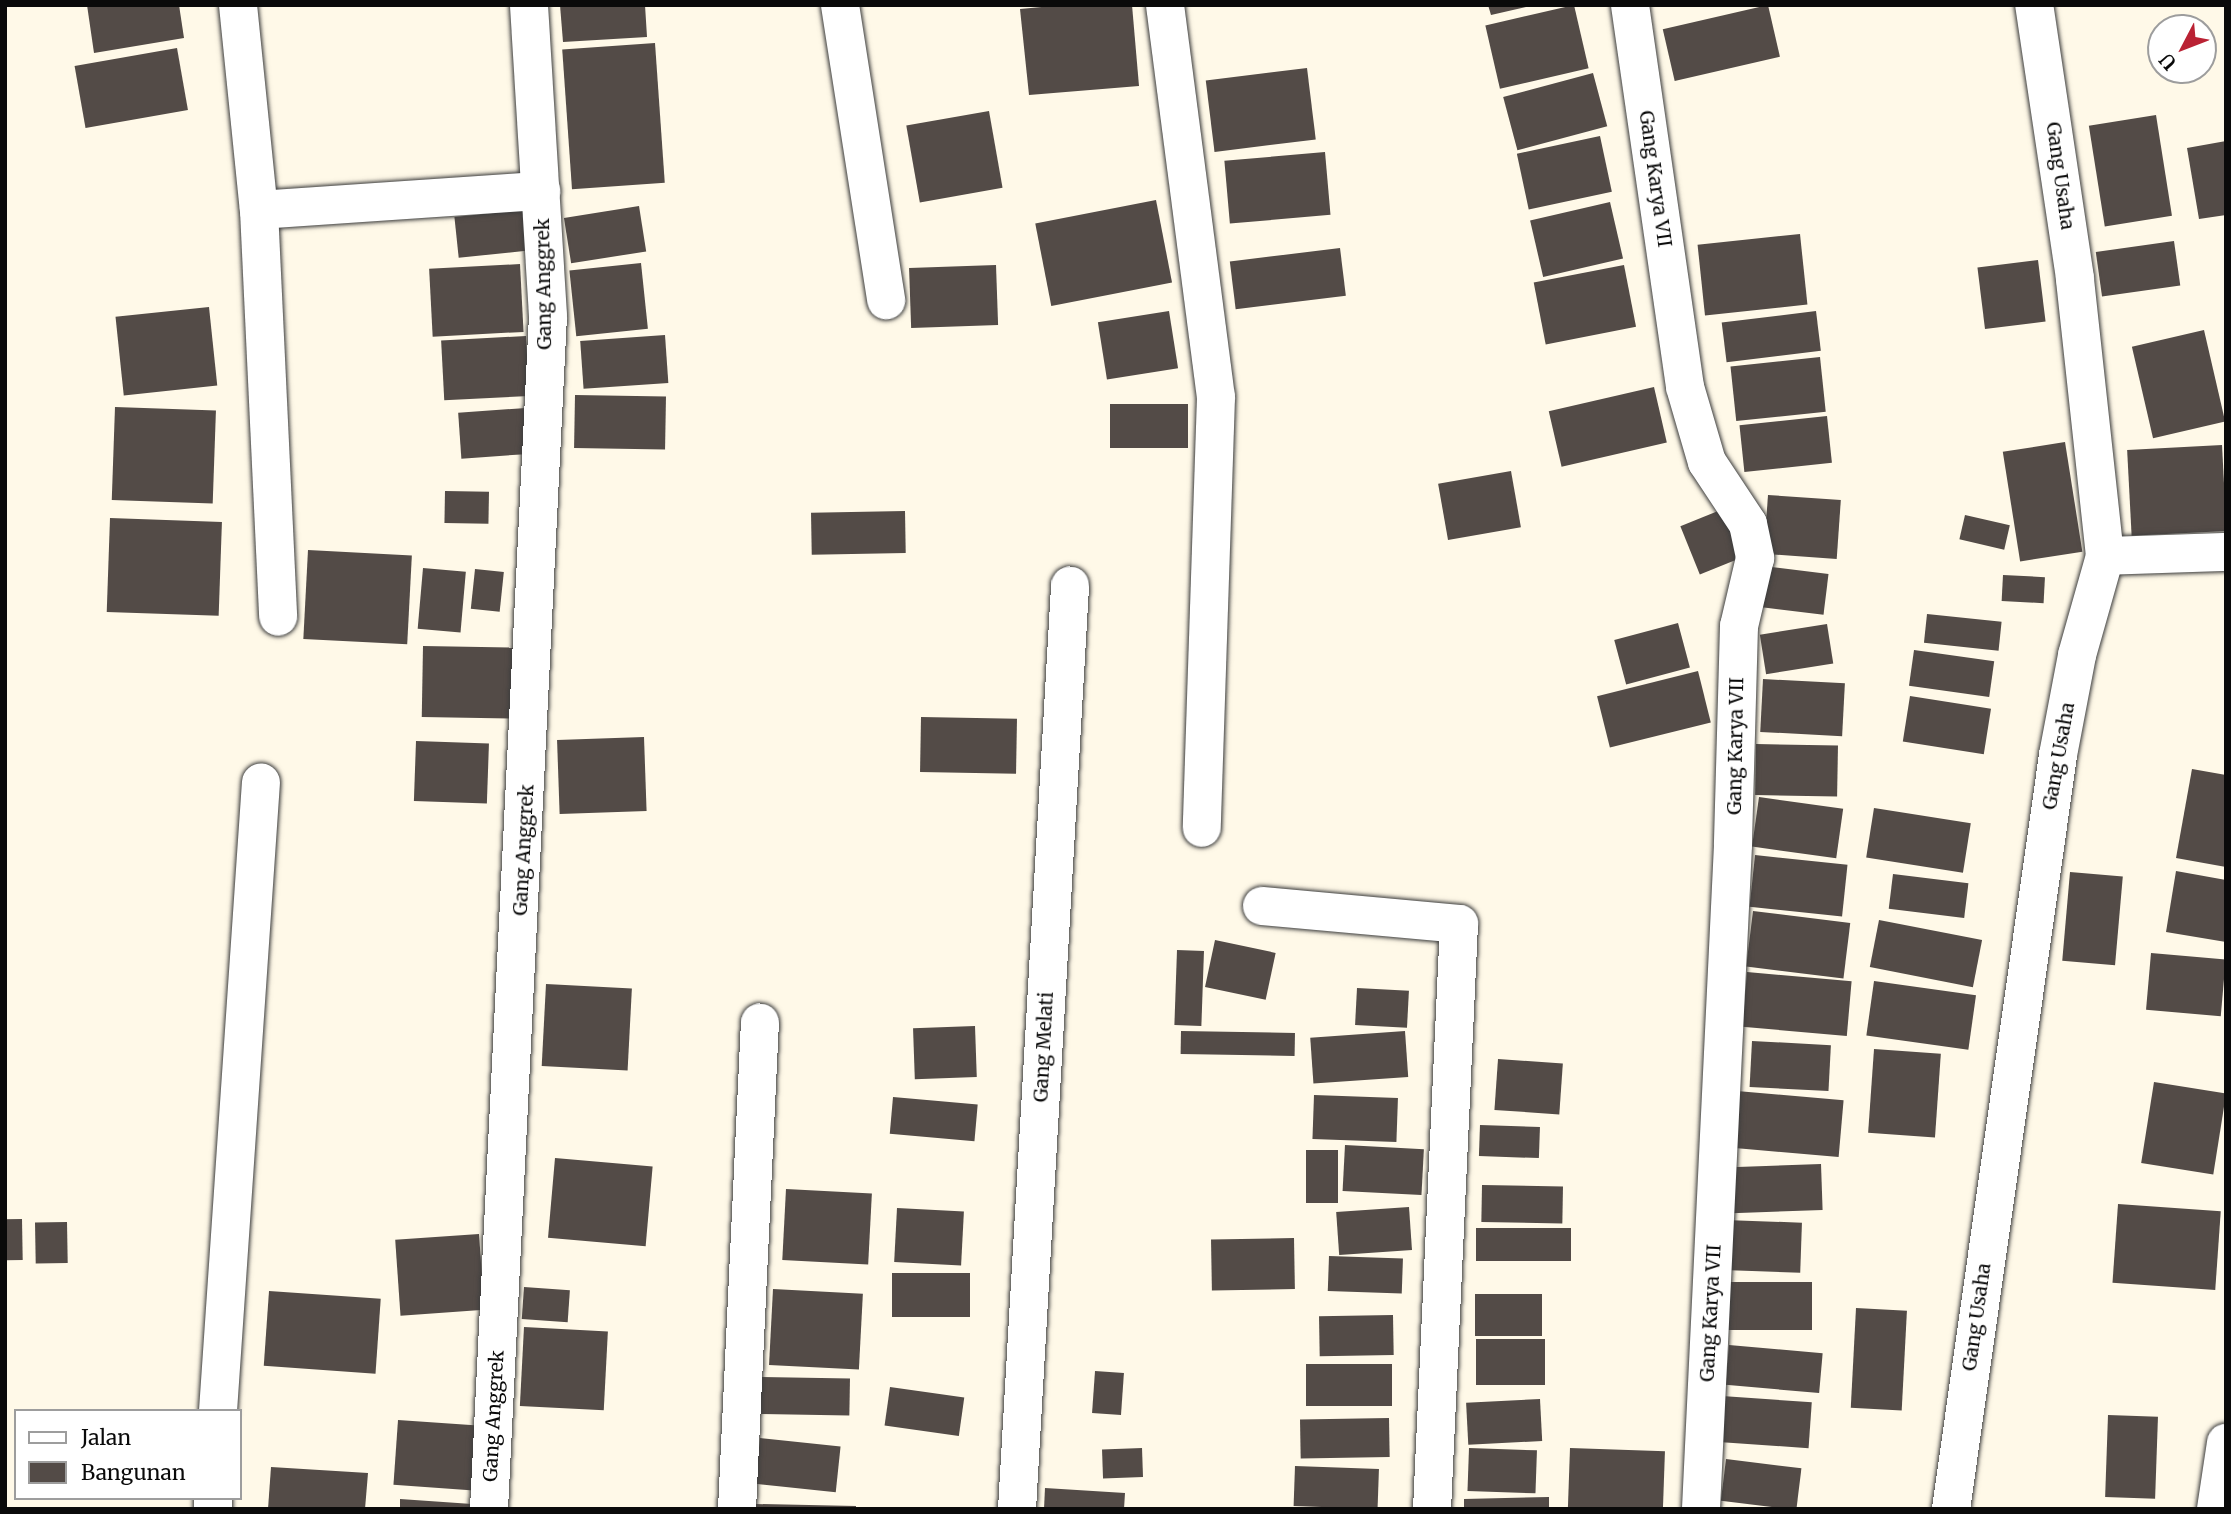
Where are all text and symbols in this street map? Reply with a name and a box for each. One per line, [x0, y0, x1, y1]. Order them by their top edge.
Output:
north arrow [2147, 14, 2217, 84]
text: U [2154, 48, 2182, 75]
street label: Gang Karya VII [1634, 109, 1676, 249]
street label: Gang Usaha [2041, 121, 2079, 231]
street label: Gang Anggrek [531, 218, 557, 350]
street label: Gang Karya VII [1723, 677, 1749, 815]
street label: Gang Usaha [2038, 701, 2080, 811]
street label: Gang Anggrek [509, 784, 539, 916]
street label: Gang Melati [1030, 991, 1058, 1103]
street label: Gang Karya VII [1696, 1244, 1726, 1382]
street label: Gang Usaha [1958, 1262, 1996, 1372]
street label: Gang Anggrek [479, 1350, 509, 1482]
legend [14, 1409, 242, 1500]
text: Jalan [81, 1424, 131, 1451]
text: Bangunan [81, 1459, 186, 1486]

